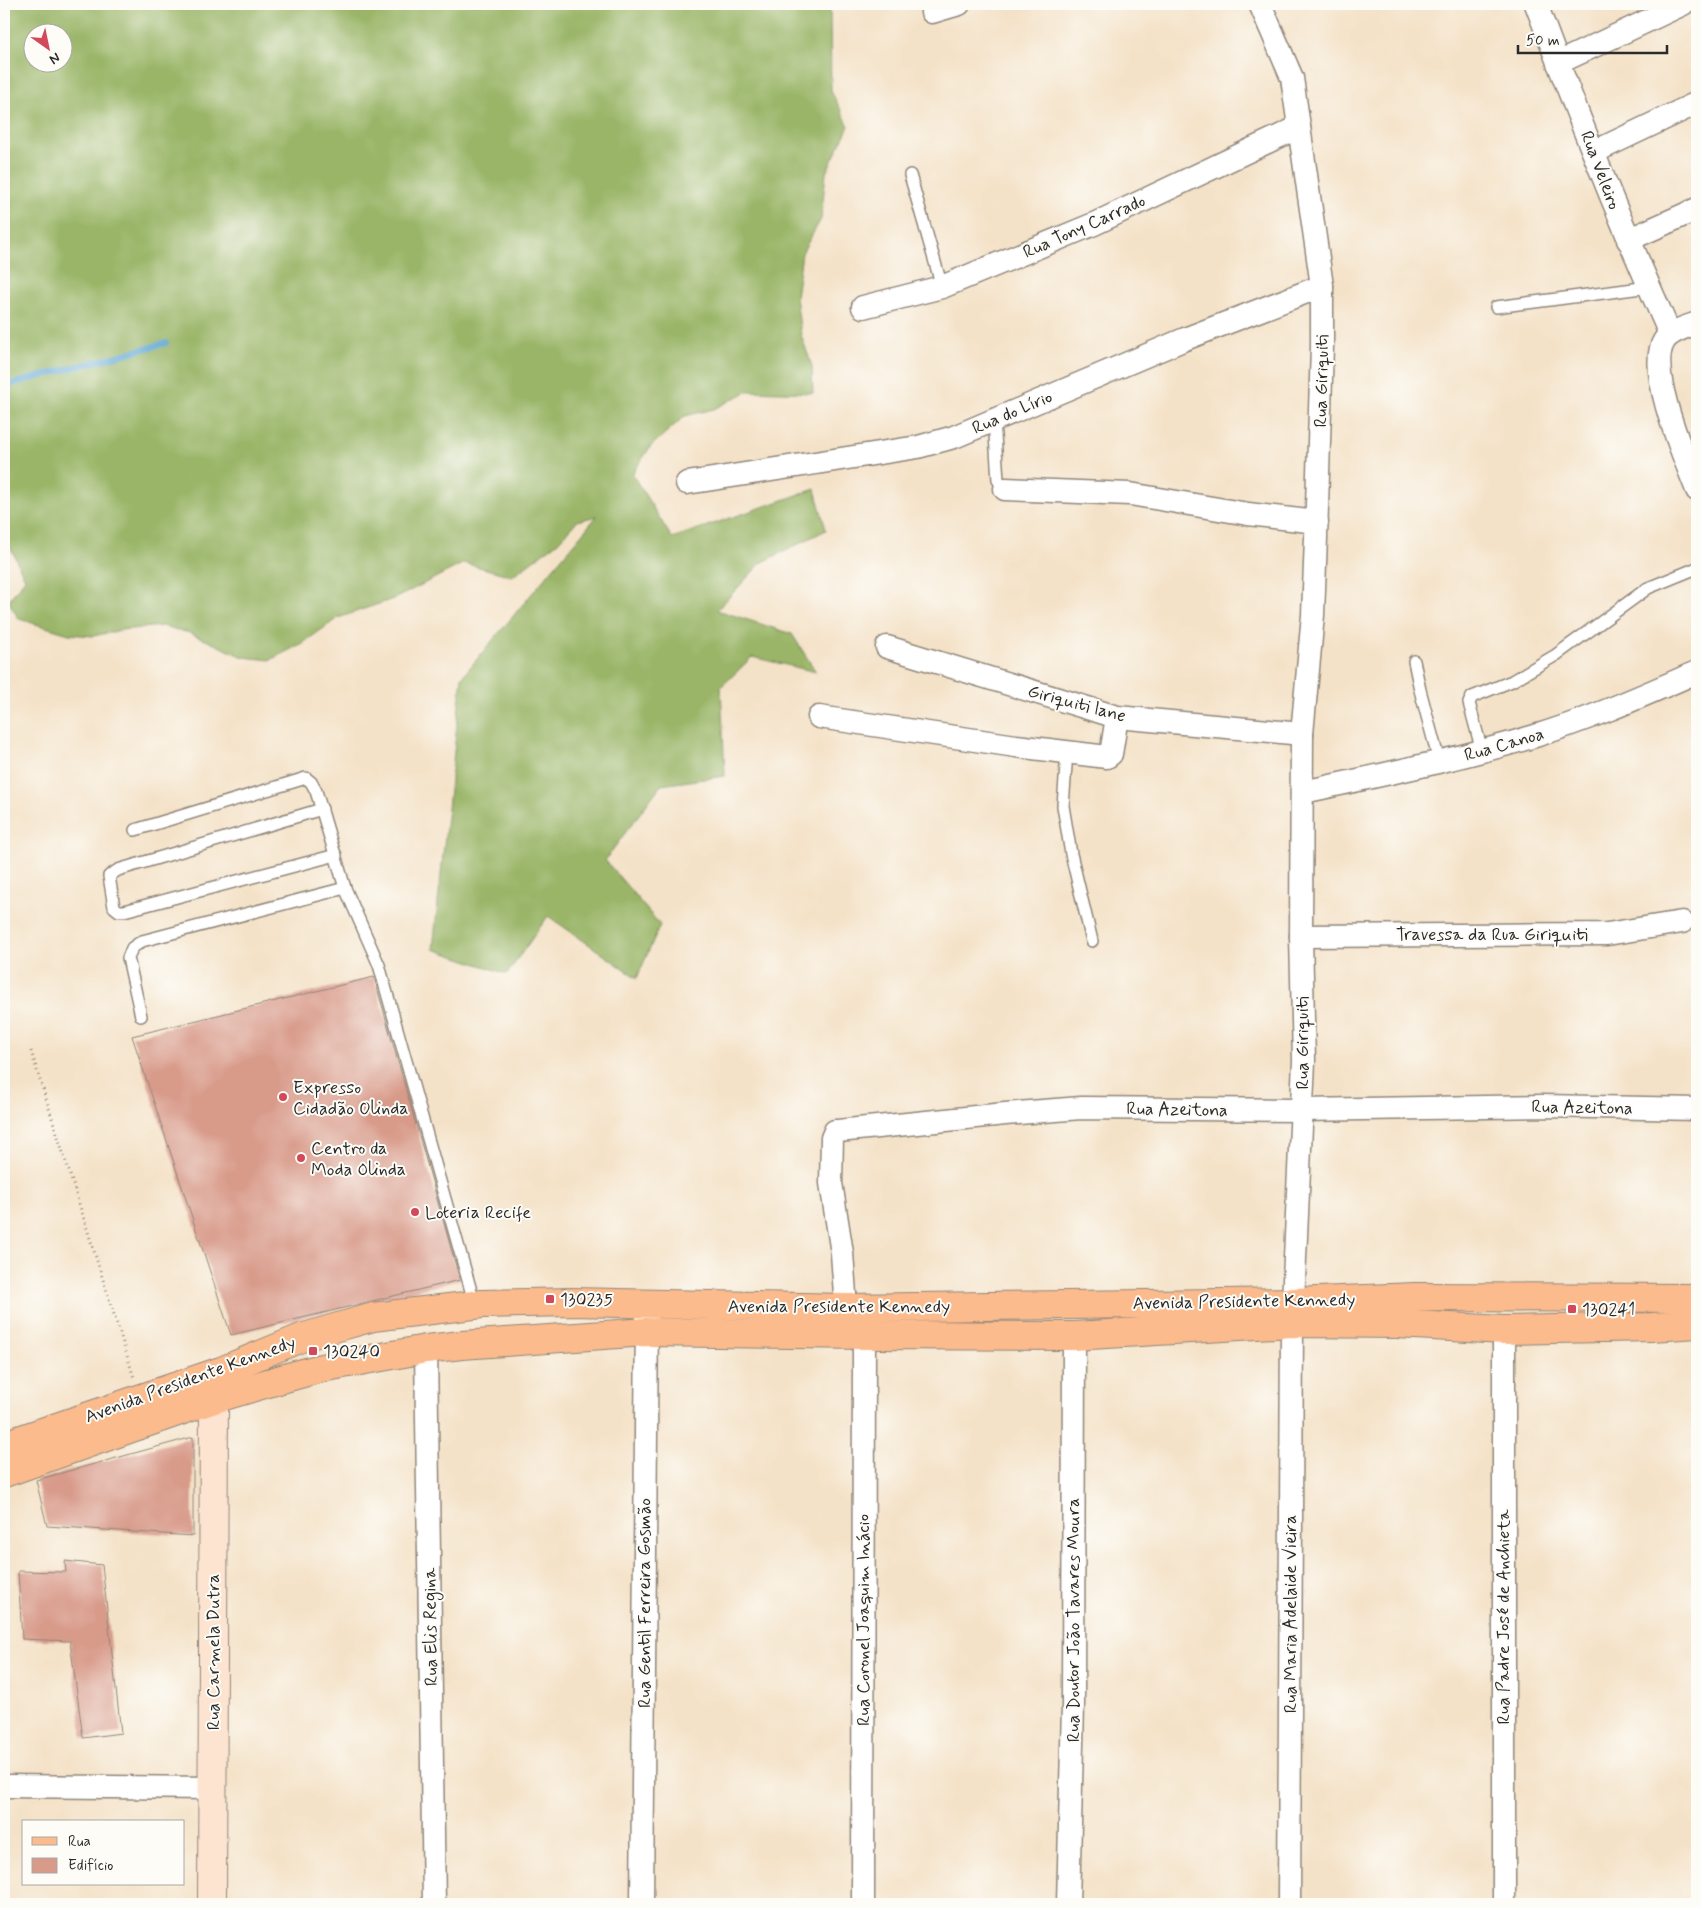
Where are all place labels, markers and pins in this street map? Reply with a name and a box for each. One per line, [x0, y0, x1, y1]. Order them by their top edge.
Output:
place label: Expresso Cidadão Olinda [293, 1076, 409, 1121]
marker: Expresso Cidadão Olinda [277, 1091, 289, 1103]
place label: Centro da Moda Olinda [311, 1137, 406, 1182]
marker: Centro da Moda Olinda [295, 1152, 307, 1164]
place label: Loteria Recife [425, 1201, 531, 1225]
marker: Loteria Recife [409, 1206, 421, 1218]
place label: 130235 [560, 1288, 613, 1312]
marker: 130235 [544, 1293, 556, 1305]
place label: 130241 [1582, 1298, 1635, 1322]
marker: 130241 [1566, 1303, 1578, 1315]
place label: 130240 [323, 1340, 380, 1364]
marker: 130240 [307, 1345, 319, 1357]

